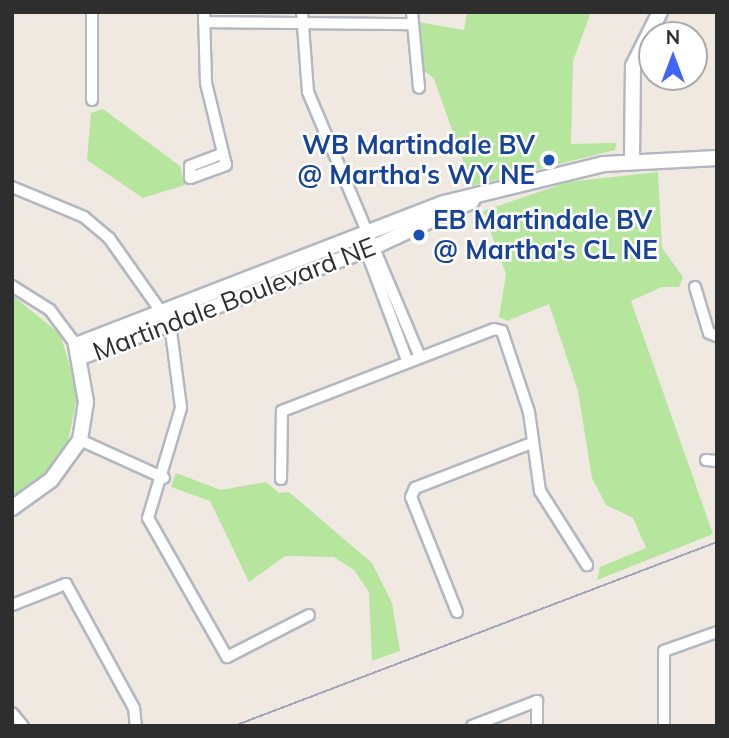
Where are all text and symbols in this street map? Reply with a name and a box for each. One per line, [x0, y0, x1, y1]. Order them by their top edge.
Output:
north arrow [638, 21, 708, 91]
text: N [666, 25, 680, 49]
place label: WB Martindale BV @ Martha's WY NE [297, 129, 535, 190]
marker: WB Martindale BV @ Martha's WY NE [541, 152, 557, 168]
place label: EB Martindale BV @ Martha's CL NE [433, 204, 658, 266]
marker: EB Martindale BV @ Martha's CL NE [411, 227, 427, 243]
street label: Martindale Boulevard NE [88, 231, 380, 367]

